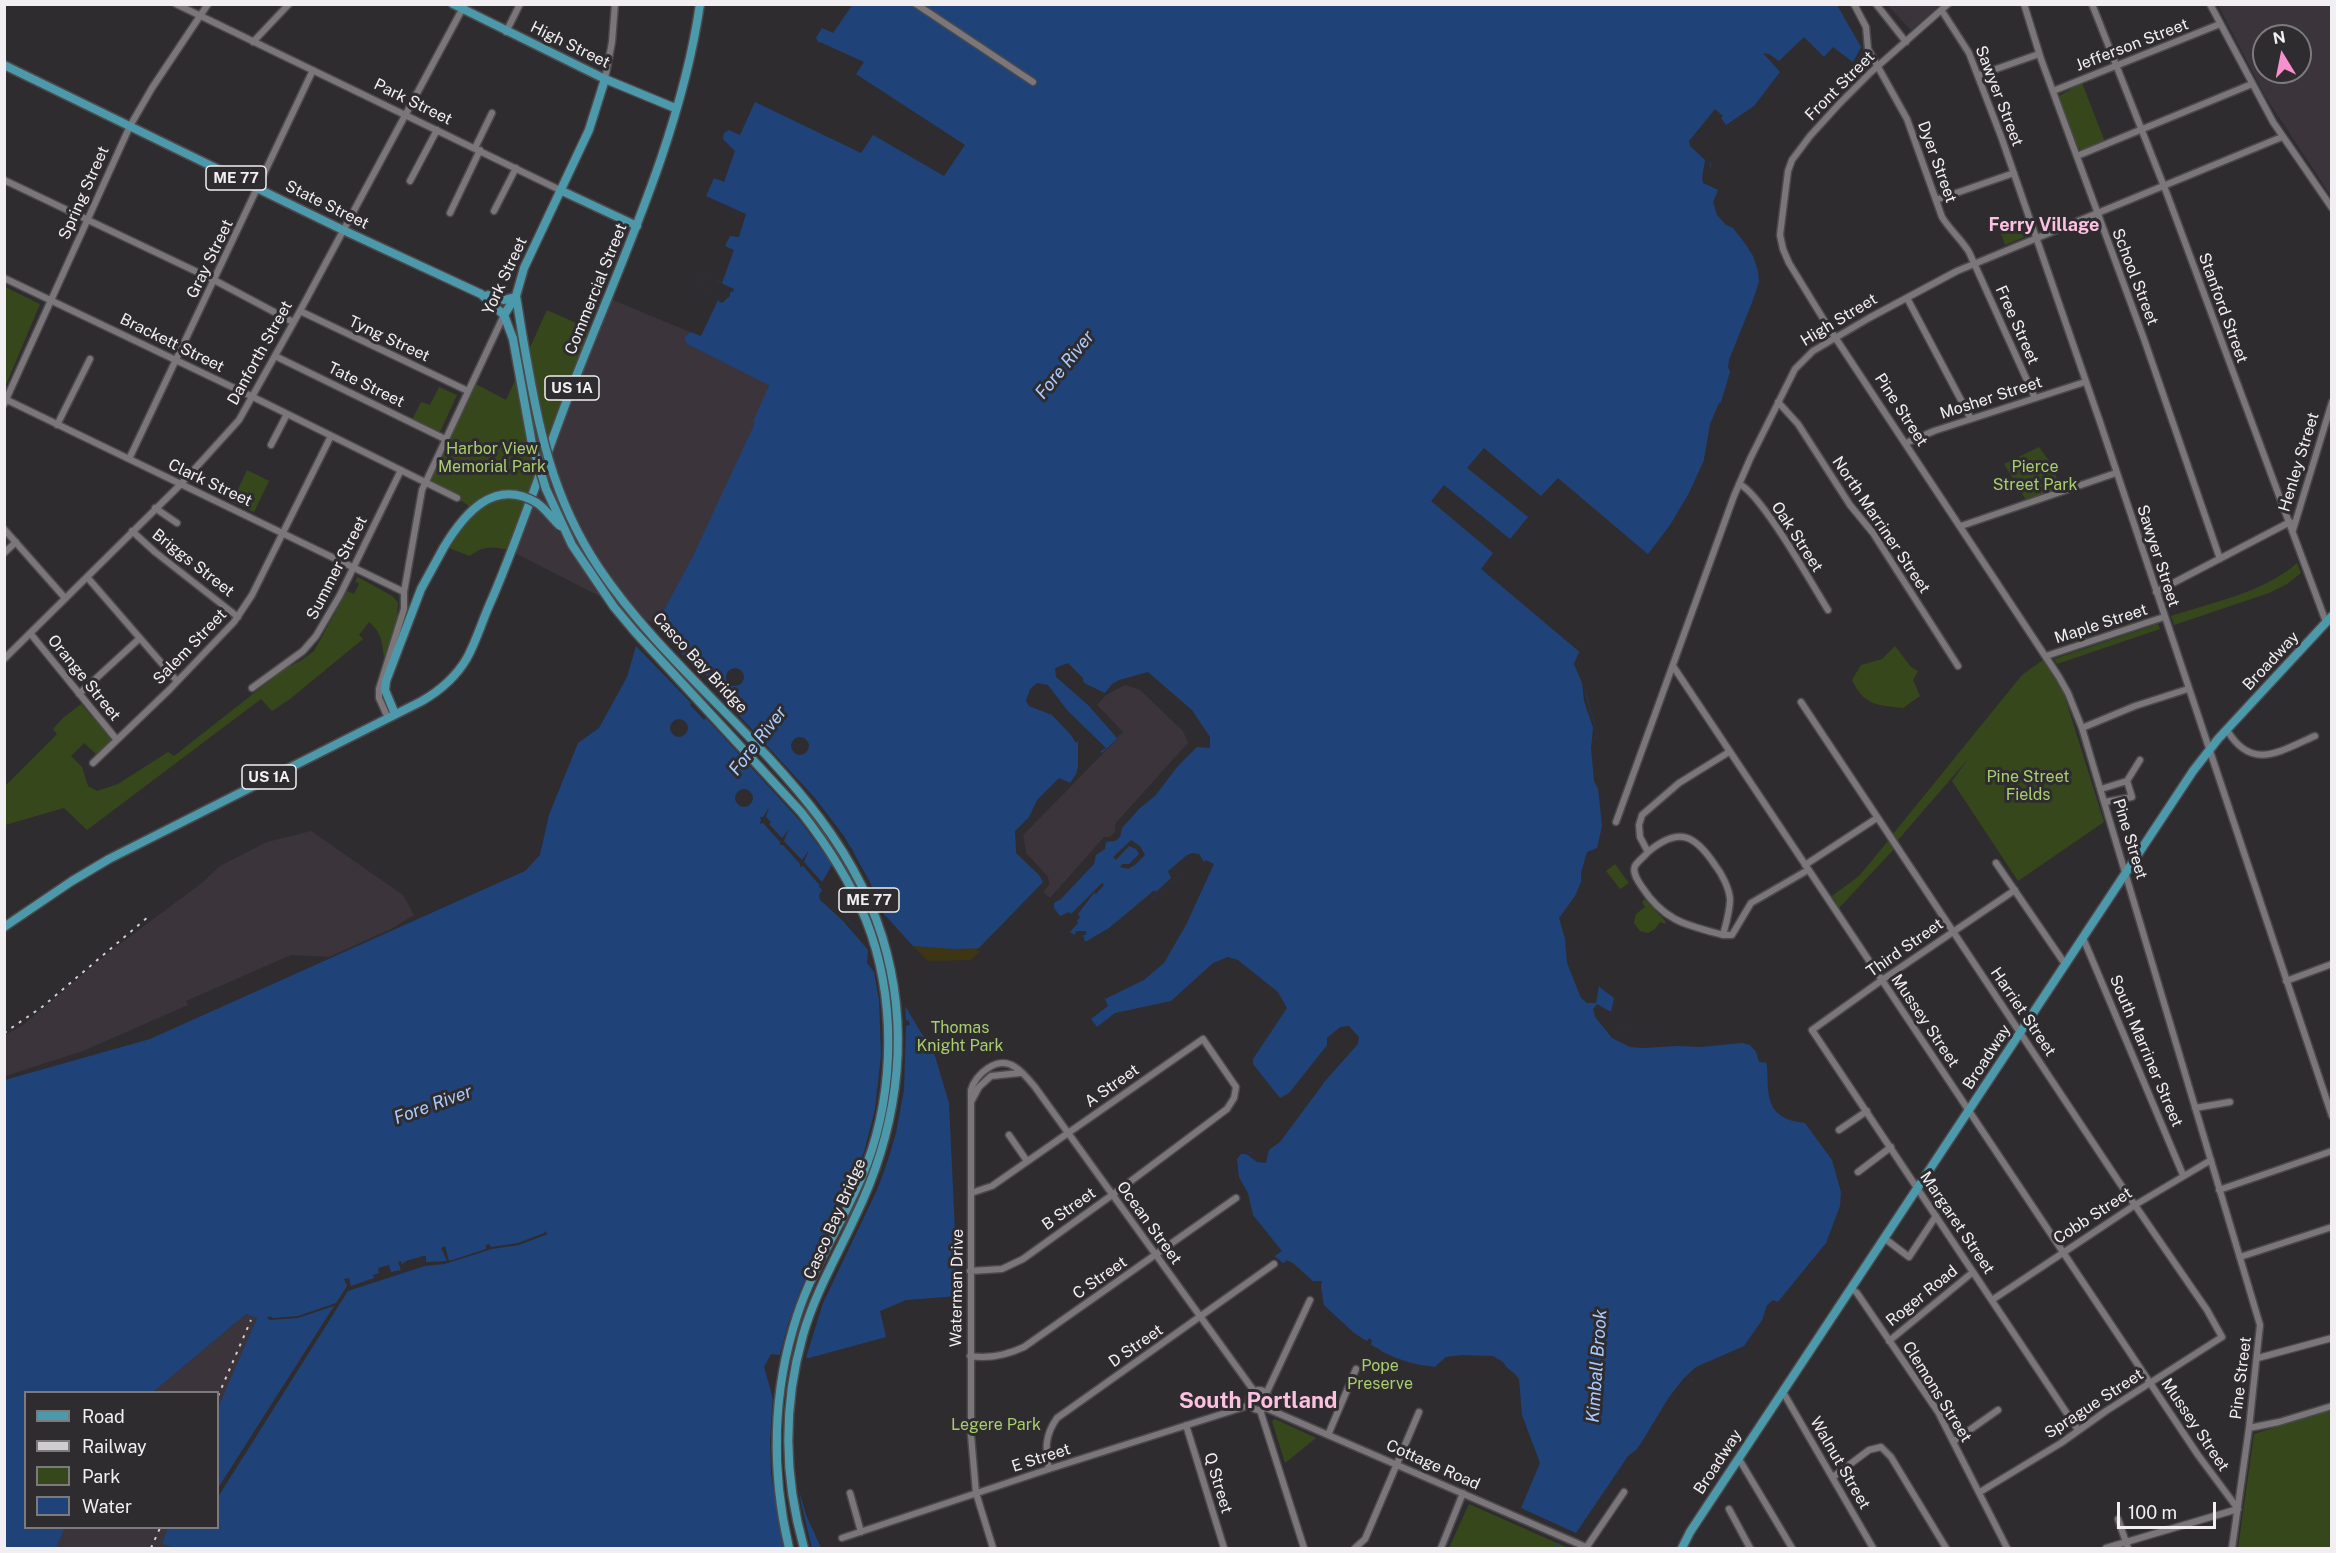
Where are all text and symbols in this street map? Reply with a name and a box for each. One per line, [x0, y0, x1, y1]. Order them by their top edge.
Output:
street label: Jefferson Street [2073, 15, 2191, 75]
street label: High Street [527, 18, 613, 72]
north arrow [2252, 24, 2312, 84]
text: N [2271, 27, 2287, 48]
street label: Sawyer Street [1971, 43, 2027, 149]
street label: Front Street [1801, 47, 1879, 125]
street label: Park Street [371, 75, 455, 129]
street label: Dyer Street [1913, 119, 1961, 205]
street label: Spring Street [55, 143, 113, 243]
road number: ME 77 [206, 166, 266, 190]
street label: State Street [282, 176, 372, 234]
district label: Ferry Village [1989, 214, 2099, 236]
street label: Gray Street [183, 216, 237, 302]
street label: Commercial Street [561, 221, 631, 357]
street label: School Street [2108, 226, 2162, 328]
street label: York Street [479, 234, 531, 318]
street label: Stanford Street [2194, 250, 2252, 366]
street label: Free Street [1991, 283, 2043, 367]
street label: High Street [1797, 290, 1881, 350]
street label: Danforth Street [223, 297, 297, 409]
street label: Brackett Street [117, 309, 227, 377]
street label: Tyng Street [345, 312, 433, 366]
water label: Fore River [1031, 326, 1099, 404]
street label: Tate Street [325, 358, 407, 412]
street label: Pine Street [1870, 370, 1932, 450]
street label: Mosher Street [1937, 372, 2045, 424]
road number: US 1A [545, 376, 599, 400]
street label: Henley Street [2275, 410, 2323, 514]
park label: Harbor View Memorial Park [438, 439, 546, 477]
street label: North Marriner Street [1828, 453, 1934, 597]
street label: Clark Street [165, 455, 255, 511]
park label: Pierce Street Park [1993, 457, 2077, 495]
street label: Oak Street [1767, 498, 1827, 576]
street label: Sawyer Street [2132, 503, 2184, 609]
street label: Summer Street [303, 513, 371, 623]
street label: Briggs Street [148, 525, 238, 601]
street label: Maple Street [2052, 600, 2150, 648]
street label: Salem Street [149, 605, 231, 689]
street label: Casco Bay Bridge [649, 609, 751, 717]
street label: Broadway [2239, 628, 2303, 694]
street label: Orange Street [43, 631, 125, 725]
water label: Fore River [724, 702, 792, 780]
road number: US 1A [242, 765, 296, 789]
park label: Pine Street Fields [1986, 767, 2070, 805]
street label: Pine Street [2109, 796, 2151, 882]
road number: ME 77 [839, 888, 899, 912]
street label: Third Street [1863, 915, 1947, 981]
street label: Harriet Street [1986, 964, 2060, 1060]
street label: Mussey Street [1887, 971, 1963, 1071]
street label: South Marriner Street [2105, 972, 2187, 1130]
park label: Thomas Knight Park [916, 1018, 1004, 1056]
street label: Broadway [1959, 1021, 2015, 1093]
street label: A Street [1081, 1060, 1143, 1112]
water label: Fore River [391, 1081, 475, 1129]
street label: Casco Bay Bridge [800, 1156, 870, 1282]
street label: Margaret Street [1916, 1168, 1998, 1278]
street label: Ocean Street [1112, 1178, 1186, 1268]
street label: B Street [1038, 1184, 1100, 1234]
street label: Cobb Street [2050, 1184, 2136, 1248]
street label: Waterman Drive [946, 1229, 968, 1347]
street label: C Street [1069, 1252, 1131, 1304]
street label: Roger Road [1882, 1261, 1962, 1331]
water label: Kimball Brook [1582, 1309, 1612, 1423]
street label: D Street [1105, 1320, 1167, 1372]
street label: Pine Street [2226, 1336, 2256, 1420]
street label: Clemons Street [1898, 1338, 1976, 1446]
park label: Pope Preserve [1347, 1356, 1413, 1394]
street label: Sprague Street [2041, 1365, 2147, 1443]
street label: Mussey Street [2157, 1375, 2233, 1475]
district label: South Portland [1179, 1388, 1337, 1414]
legend [24, 1391, 219, 1529]
text: Road [82, 1406, 125, 1427]
street label: Walnut Street [1806, 1413, 1874, 1513]
park label: Legere Park [951, 1415, 1041, 1435]
street label: Broadway [1690, 1426, 1746, 1498]
text: Railway [82, 1436, 147, 1457]
street label: Cottage Road [1383, 1436, 1483, 1494]
street label: E Street [1009, 1440, 1073, 1476]
street label: Q Street [1200, 1450, 1236, 1516]
text: Park [82, 1466, 120, 1487]
scale bar [2120, 1490, 2219, 1528]
text: Water [82, 1496, 132, 1517]
text: 100 m [2128, 1502, 2177, 1523]

